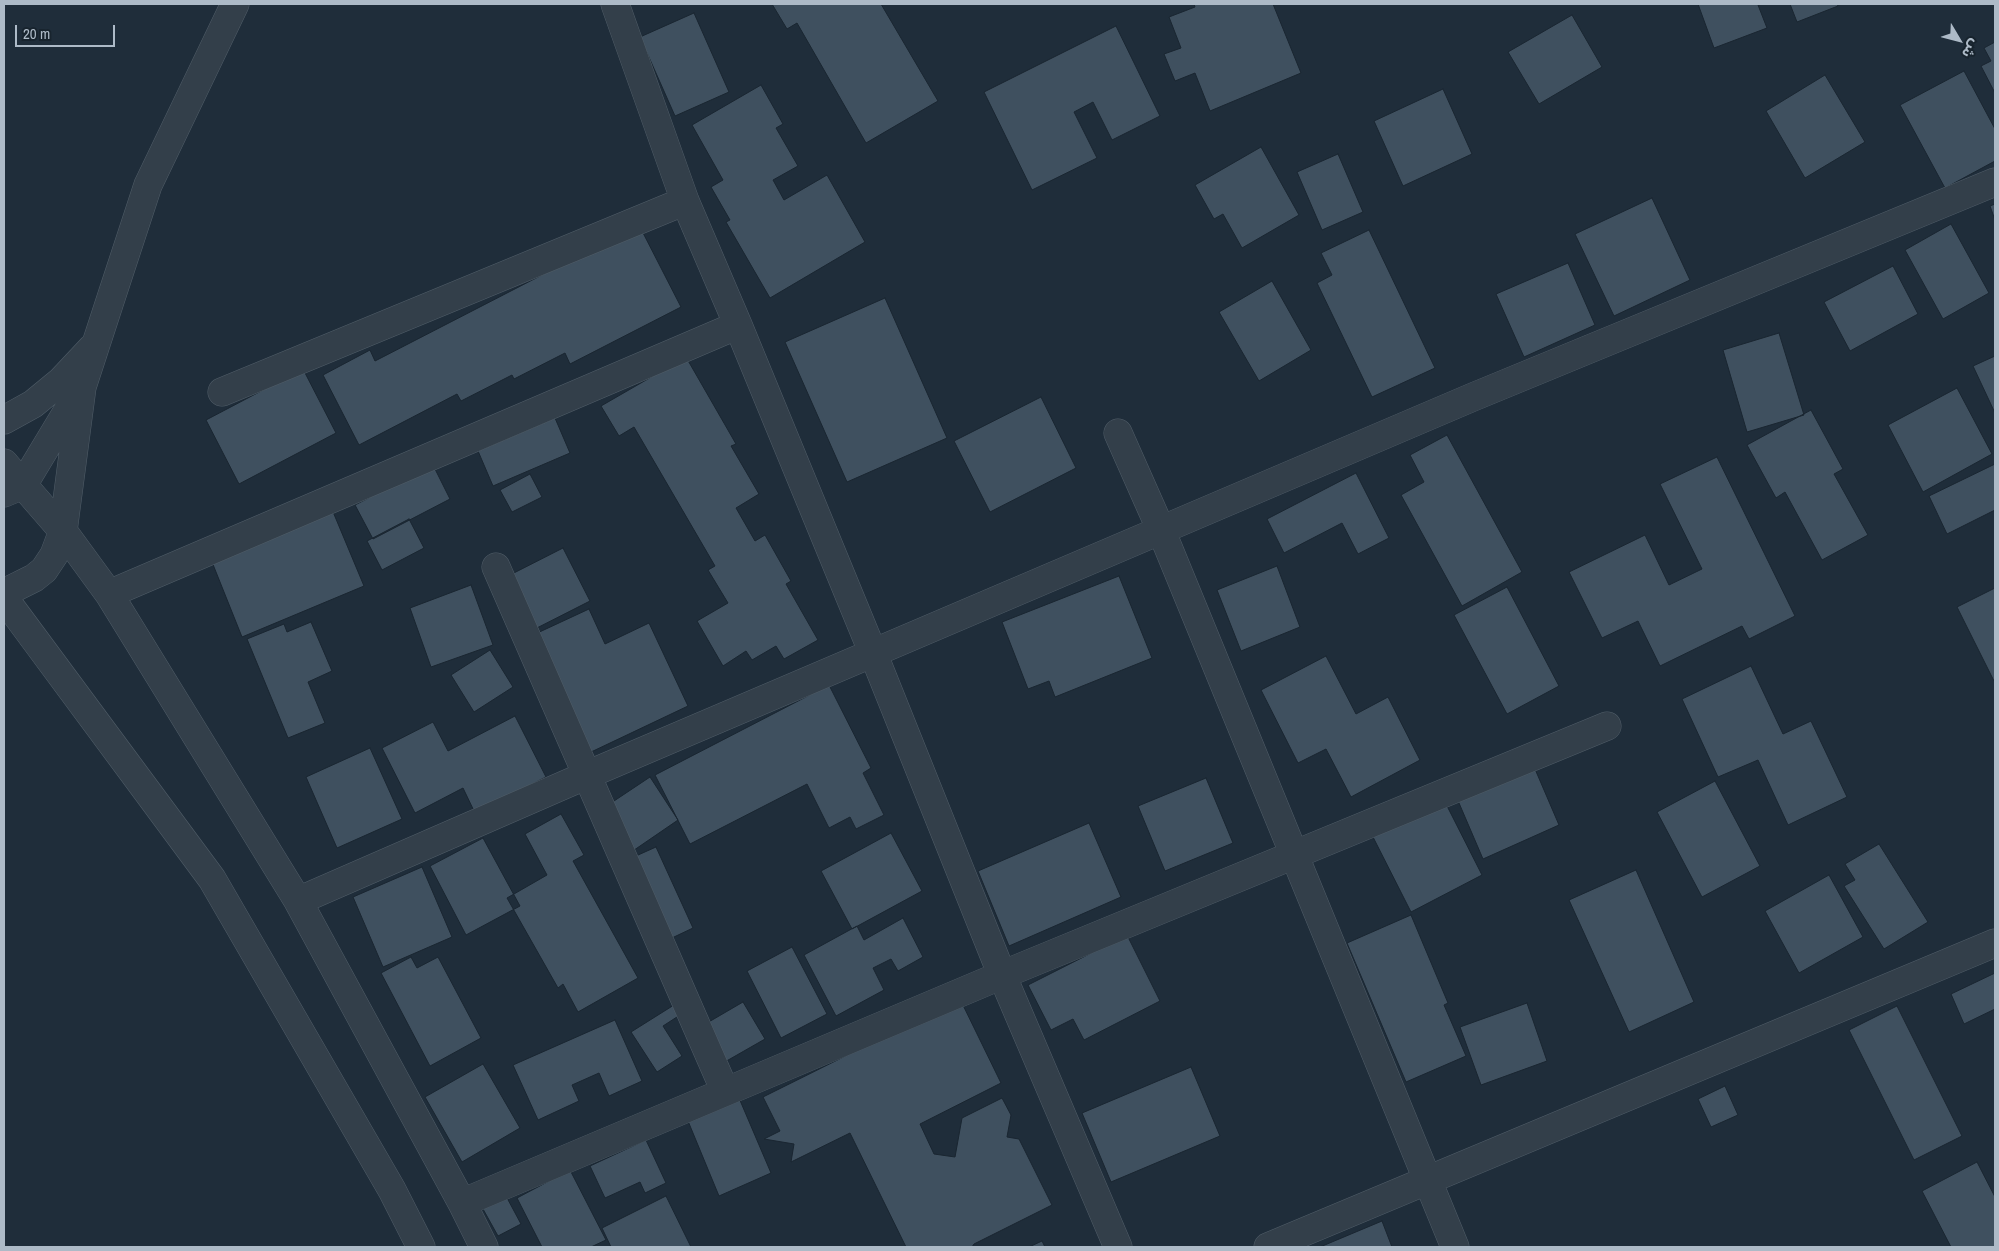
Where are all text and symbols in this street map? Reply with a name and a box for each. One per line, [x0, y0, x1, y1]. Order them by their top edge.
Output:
scale bar [18, 15, 118, 47]
north arrow [1934, 15, 1984, 65]
text: 20 m [23, 23, 50, 44]
text: ش [1958, 36, 1984, 62]

